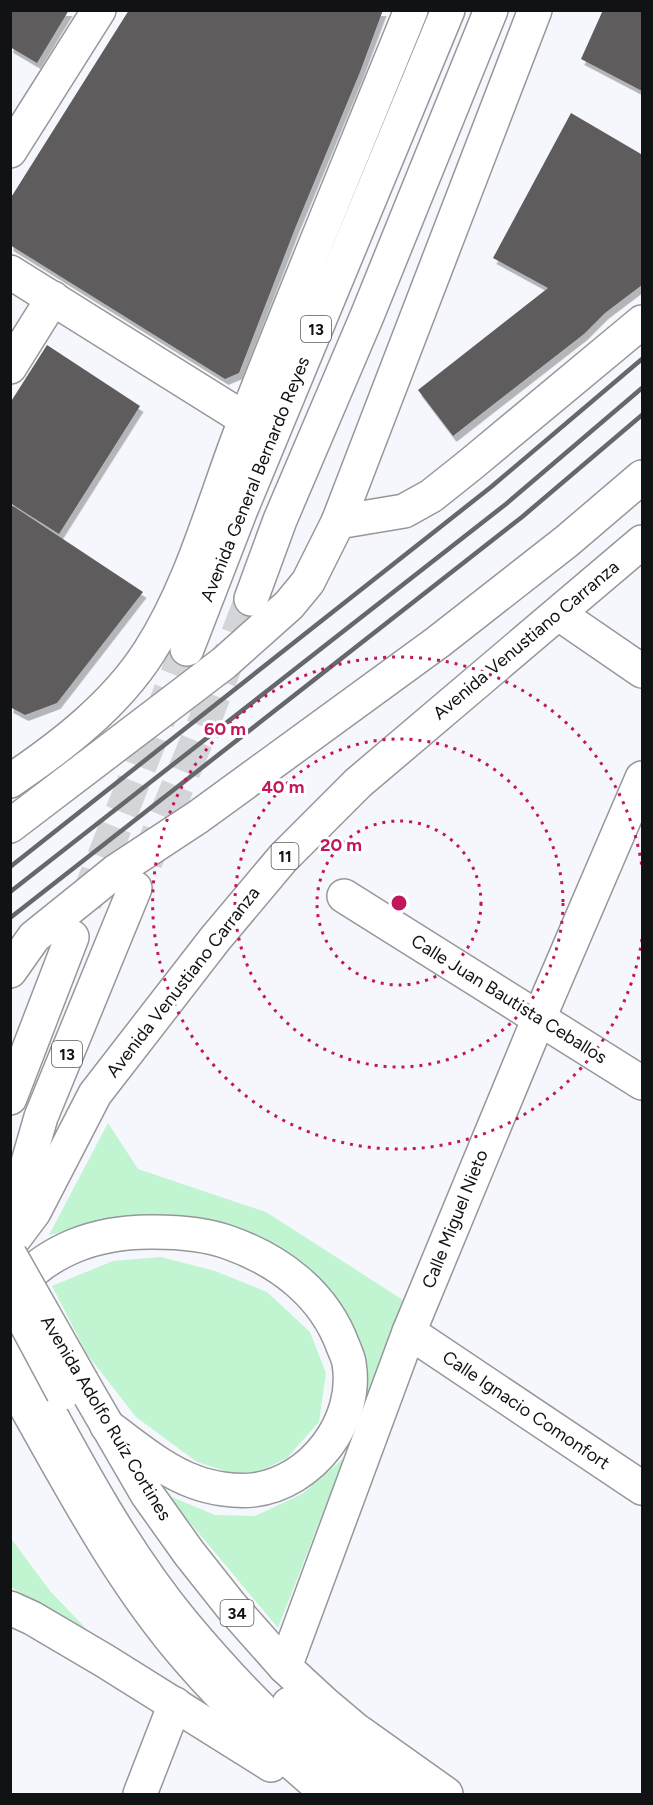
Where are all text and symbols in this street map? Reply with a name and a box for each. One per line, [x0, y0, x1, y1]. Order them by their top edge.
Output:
road number: 13 [301, 316, 331, 342]
street label: Avenida General Bernardo Reyes [196, 353, 314, 605]
street label: Avenida Venustiano Carranza [429, 556, 623, 724]
text: 60 m [204, 718, 246, 740]
text: 40 m [261, 776, 305, 798]
text: 20 m [320, 834, 362, 856]
road number: 11 [272, 843, 298, 869]
street label: Avenida Venustiano Carranza [102, 882, 264, 1082]
centre of rings [389, 893, 409, 913]
street label: Calle Juan Bautista Ceballos [407, 930, 611, 1068]
road number: 13 [52, 1041, 82, 1067]
street label: Calle Miguel Nieto [417, 1146, 493, 1292]
street label: Avenida Adolfo Ruíz Cortines [36, 1311, 176, 1525]
street label: Calle Ignacio Comonfort [438, 1346, 614, 1474]
road number: 34 [220, 1600, 254, 1626]

